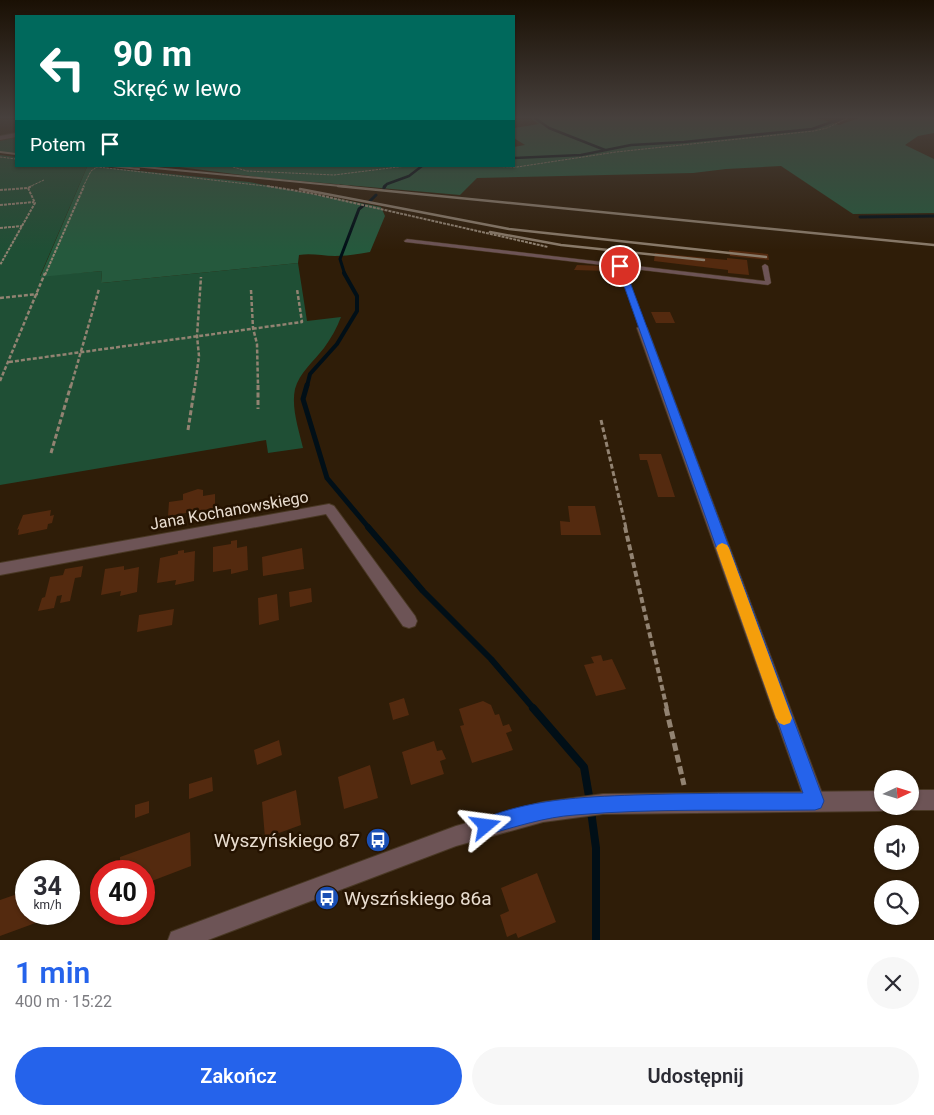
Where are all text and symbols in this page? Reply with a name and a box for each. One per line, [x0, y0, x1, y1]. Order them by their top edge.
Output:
text: 90 m [113, 34, 192, 75]
icon: left [30, 35, 95, 100]
text: Skręć w lewo [113, 76, 241, 101]
icon: arrive [96, 130, 124, 158]
text: Potem [30, 133, 86, 156]
pin [599, 245, 641, 287]
icon: arrive [606, 252, 634, 280]
street label: Jana Kochanowskiego [148, 487, 310, 534]
north arrow [874, 770, 919, 815]
map controls [874, 770, 919, 925]
position arrow [459, 799, 511, 851]
button: sound [874, 825, 919, 870]
bus stop icon: Wyszyńskiego 87 [365, 827, 391, 853]
place label: Wyszyńskiego 87 [214, 829, 360, 852]
speed limit sign: 40 [90, 860, 155, 925]
text: 34 [33, 872, 62, 901]
button: search [874, 880, 919, 925]
bus stop icon: Wyszńskiego 86a [314, 885, 340, 911]
place label: Wyszńskiego 86a [344, 887, 492, 910]
text: km/h [33, 898, 62, 912]
text: 1 min [15, 955, 90, 990]
button: close [867, 957, 919, 1009]
text: 400 m · 15:22 [15, 992, 112, 1011]
button: Zakończ [15, 1047, 462, 1105]
button: Udostępnij [472, 1047, 919, 1105]

